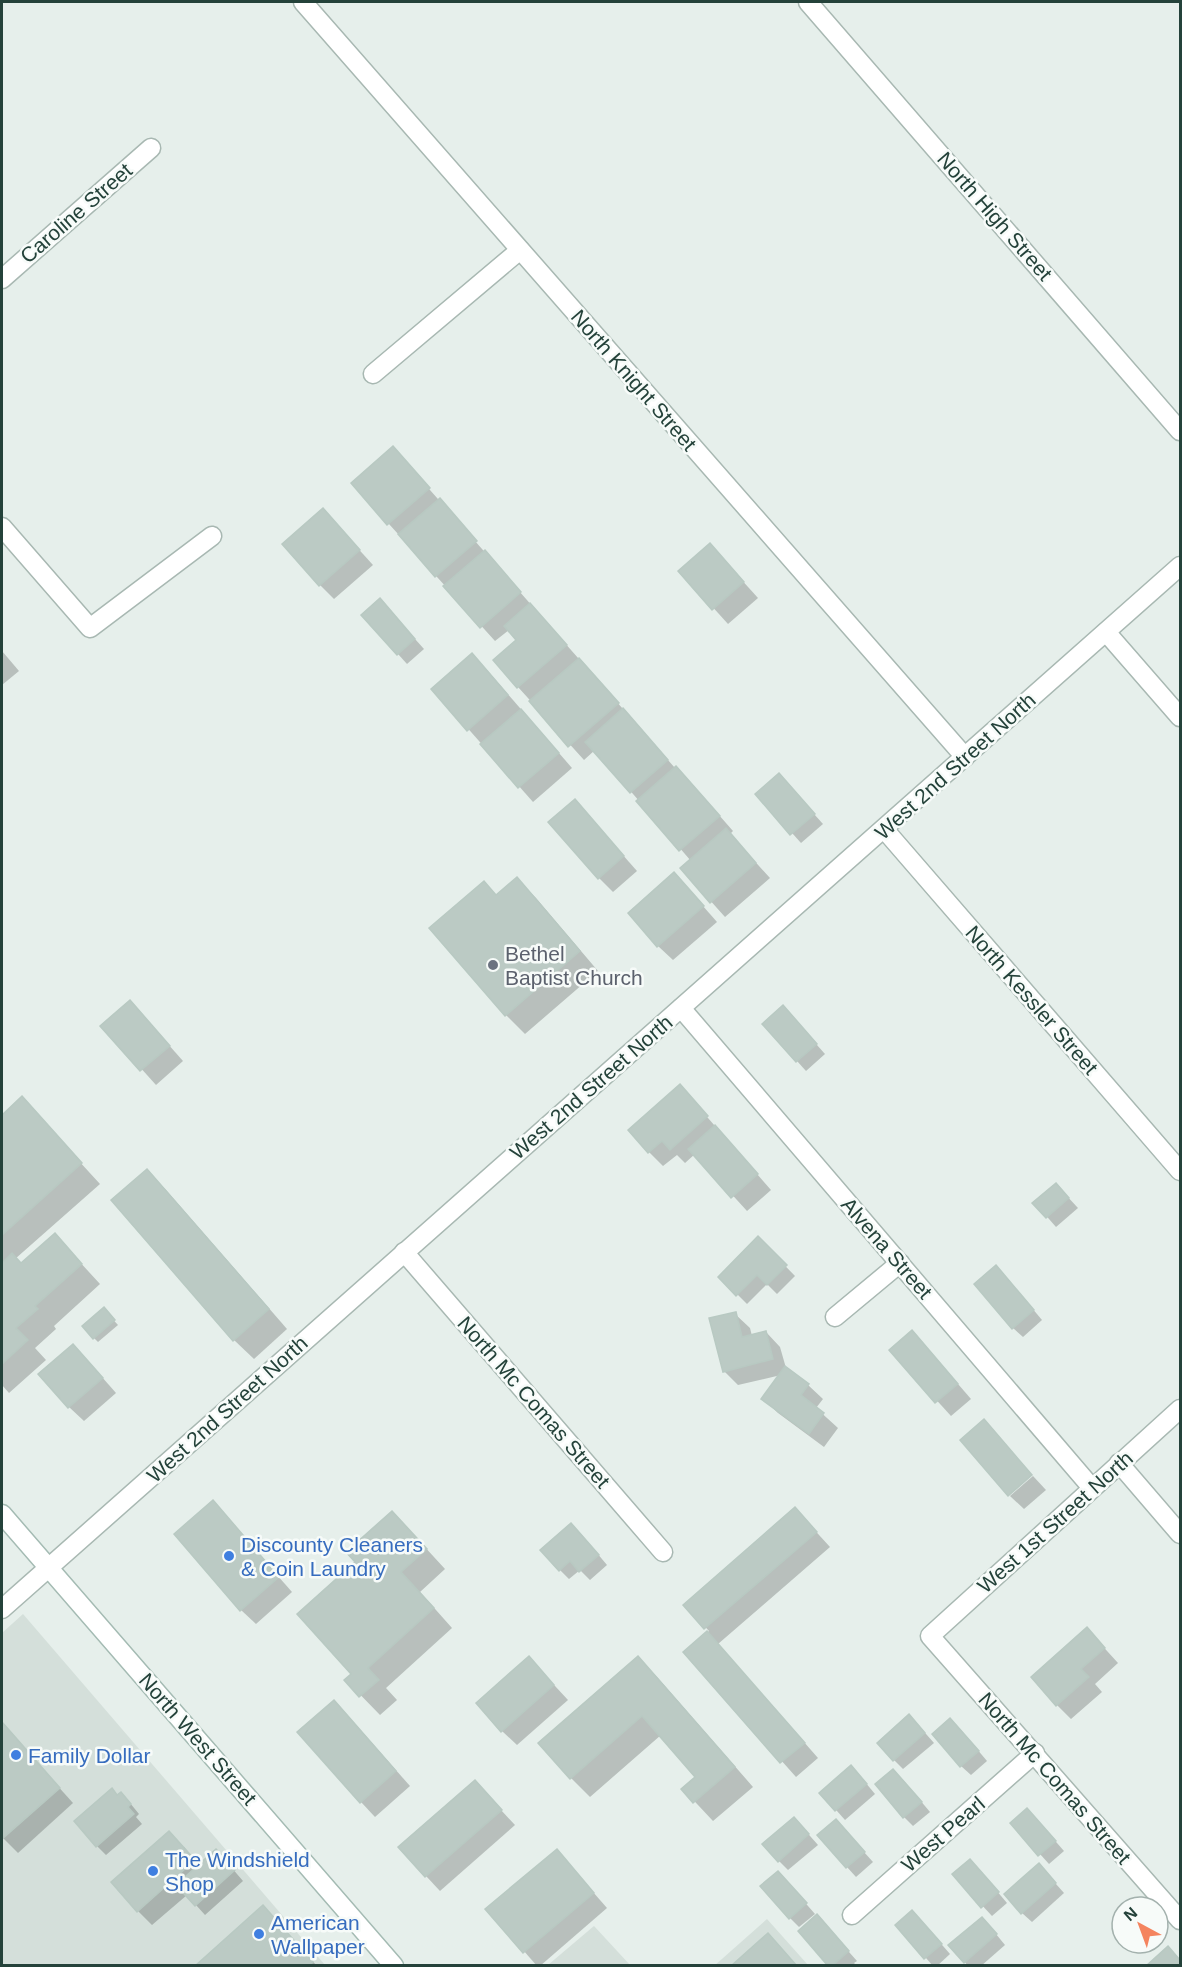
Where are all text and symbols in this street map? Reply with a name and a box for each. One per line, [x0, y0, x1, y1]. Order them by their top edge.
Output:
street label: North High Street [933, 147, 1057, 285]
street label: Caroline Street [16, 158, 137, 268]
street label: North Knight Street [567, 305, 701, 455]
street label: West 2nd Street North [870, 688, 1040, 844]
street label: North Kessler Street [961, 921, 1103, 1079]
place label: Bethel Baptist Church [505, 942, 643, 989]
marker: Bethel Baptist Church [486, 958, 500, 972]
street label: West 2nd Street North [505, 1010, 677, 1164]
street label: Alvena Street [837, 1193, 937, 1303]
street label: North Mc Comas Street [453, 1312, 615, 1492]
street label: West 2nd Street North [142, 1331, 312, 1487]
street label: West 1st Street North [973, 1446, 1137, 1598]
place label: Discounty Cleaners & Coin Laundry [241, 1533, 423, 1580]
marker: Discounty Cleaners & Coin Laundry [222, 1549, 236, 1563]
street label: North West Street [135, 1669, 261, 1809]
street label: North Mc Comas Street [974, 1688, 1136, 1868]
place label: Family Dollar [28, 1744, 151, 1767]
marker: Family Dollar [9, 1748, 23, 1762]
street label: West Pearl [897, 1792, 989, 1876]
place label: The Windshield Shop [165, 1848, 310, 1895]
marker: The Windshield Shop [146, 1864, 160, 1878]
north arrow [1110, 1895, 1170, 1955]
text: N [1121, 1904, 1140, 1924]
place label: American Wallpaper [271, 1911, 365, 1958]
marker: American Wallpaper [252, 1927, 266, 1941]

